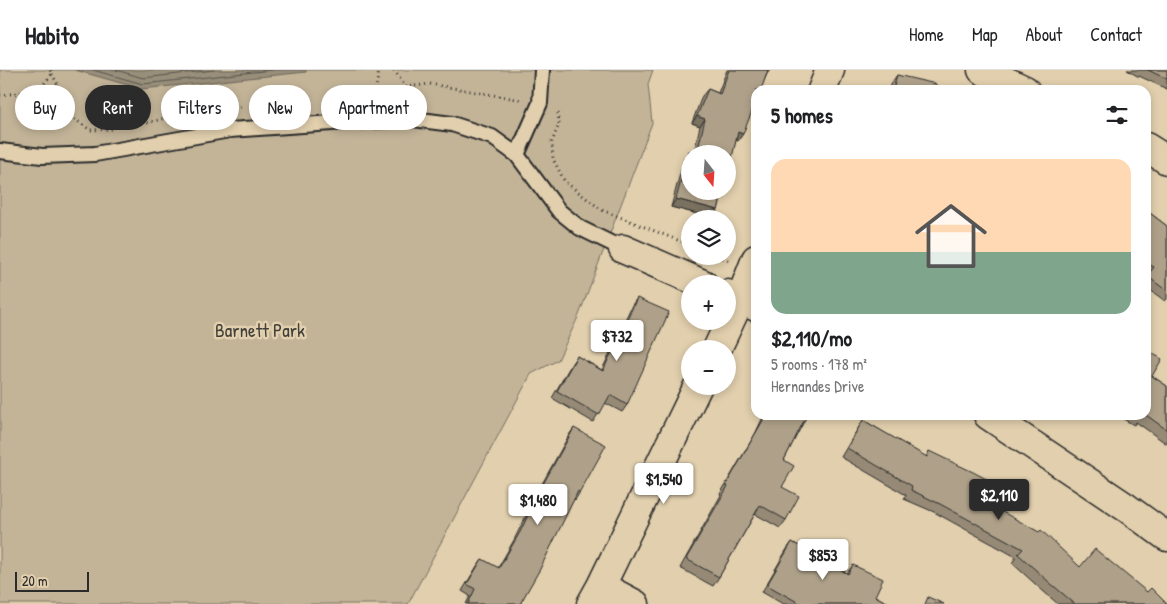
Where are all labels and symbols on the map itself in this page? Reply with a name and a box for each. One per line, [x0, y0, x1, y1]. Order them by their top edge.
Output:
north arrow [681, 145, 736, 200]
park label: Barnett Park [215, 317, 305, 343]
pin: $732 [587, 320, 647, 362]
pin: $1,540 [623, 462, 705, 505]
pin: $2,110 [958, 478, 1040, 521]
pin: $1,480 [497, 484, 579, 526]
pin: $853 [793, 538, 853, 581]
scale bar [15, 569, 89, 592]

